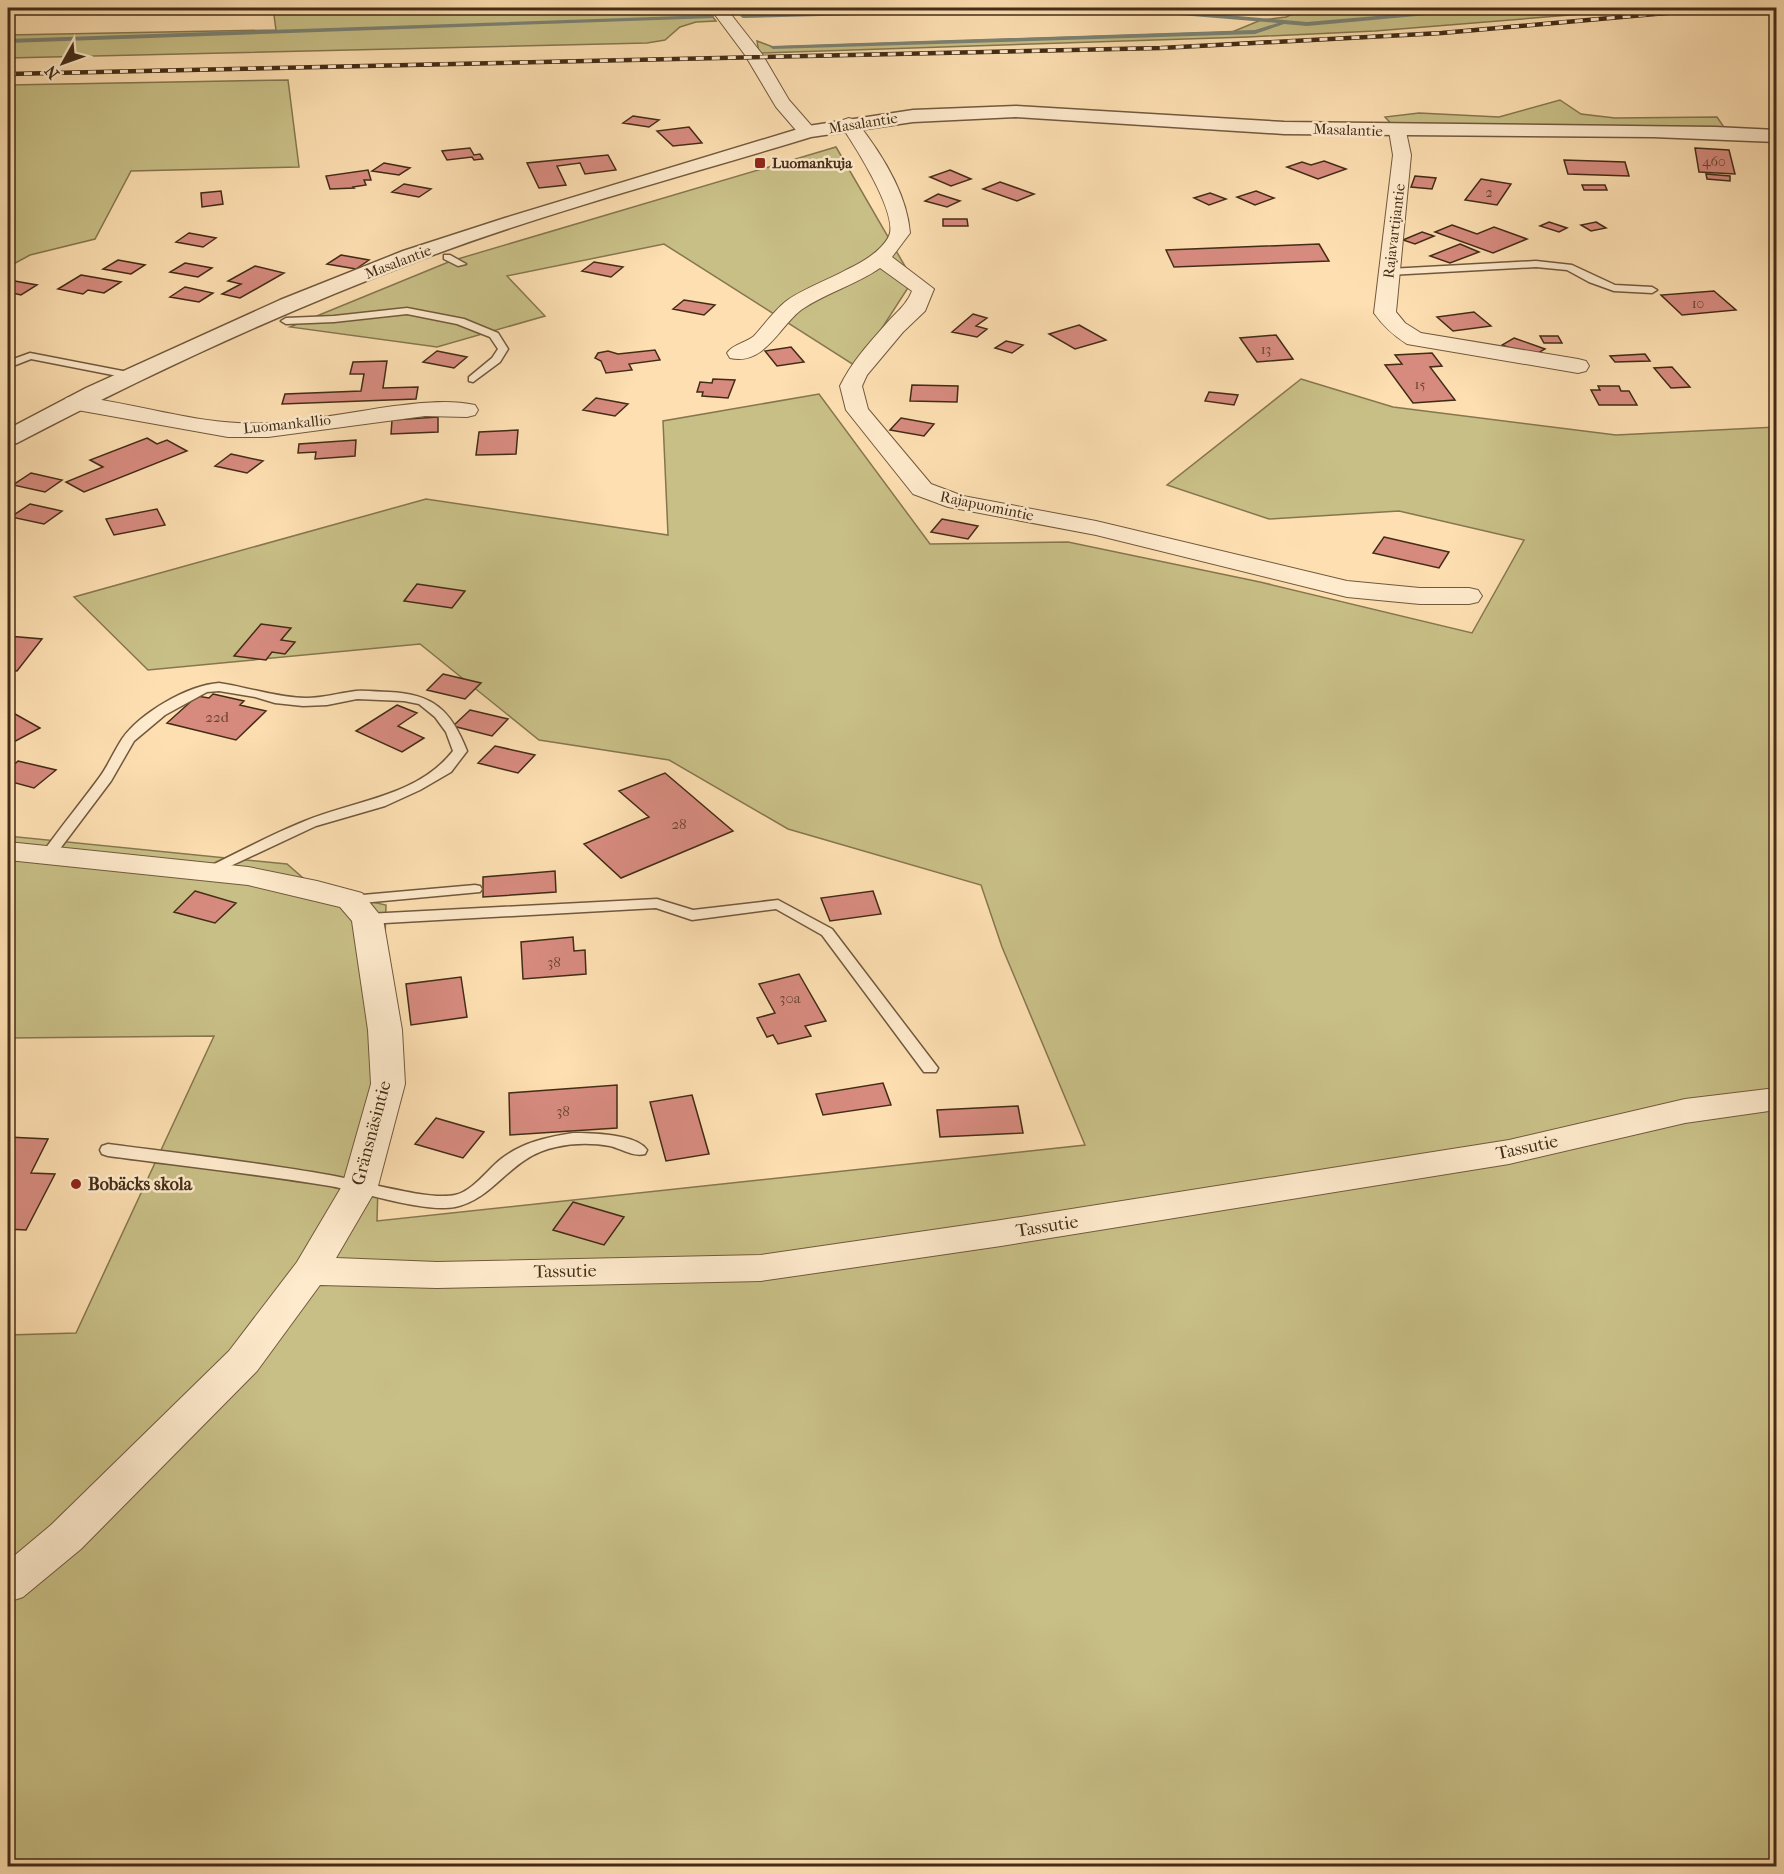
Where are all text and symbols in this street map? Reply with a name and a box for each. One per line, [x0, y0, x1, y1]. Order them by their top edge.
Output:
north arrow [33, 33, 93, 93]
text: N [40, 61, 63, 83]
street label: Masalantie [827, 109, 900, 137]
street label: Masalantie [1313, 120, 1384, 140]
house number: 460 [1702, 153, 1726, 170]
place label: Luomankuja [772, 154, 853, 172]
marker: Luomankuja [753, 156, 767, 170]
street label: Rajavartijantie [1379, 182, 1409, 280]
house number: 2 [1485, 184, 1493, 201]
street label: Masalantie [362, 241, 434, 283]
house number: 10 [1692, 295, 1704, 312]
house number: 13 [1261, 341, 1271, 358]
house number: 15 [1415, 376, 1426, 393]
street label: Luomankallio [242, 410, 332, 438]
street label: Rajapuomintie [938, 487, 1036, 525]
house number: 22d [205, 708, 230, 726]
house number: 28 [671, 815, 687, 833]
house number: 38 [547, 953, 561, 971]
house number: 30a [779, 989, 802, 1007]
street label: Gränsnäsintie [347, 1078, 396, 1188]
house number: 38 [556, 1102, 570, 1120]
street label: Tassutie [1494, 1131, 1560, 1164]
place label: Bobäcks skola [88, 1174, 193, 1195]
marker: Bobäcks skola [69, 1177, 83, 1191]
street label: Tassutie [1014, 1211, 1080, 1242]
street label: Tassutie [533, 1260, 597, 1283]

